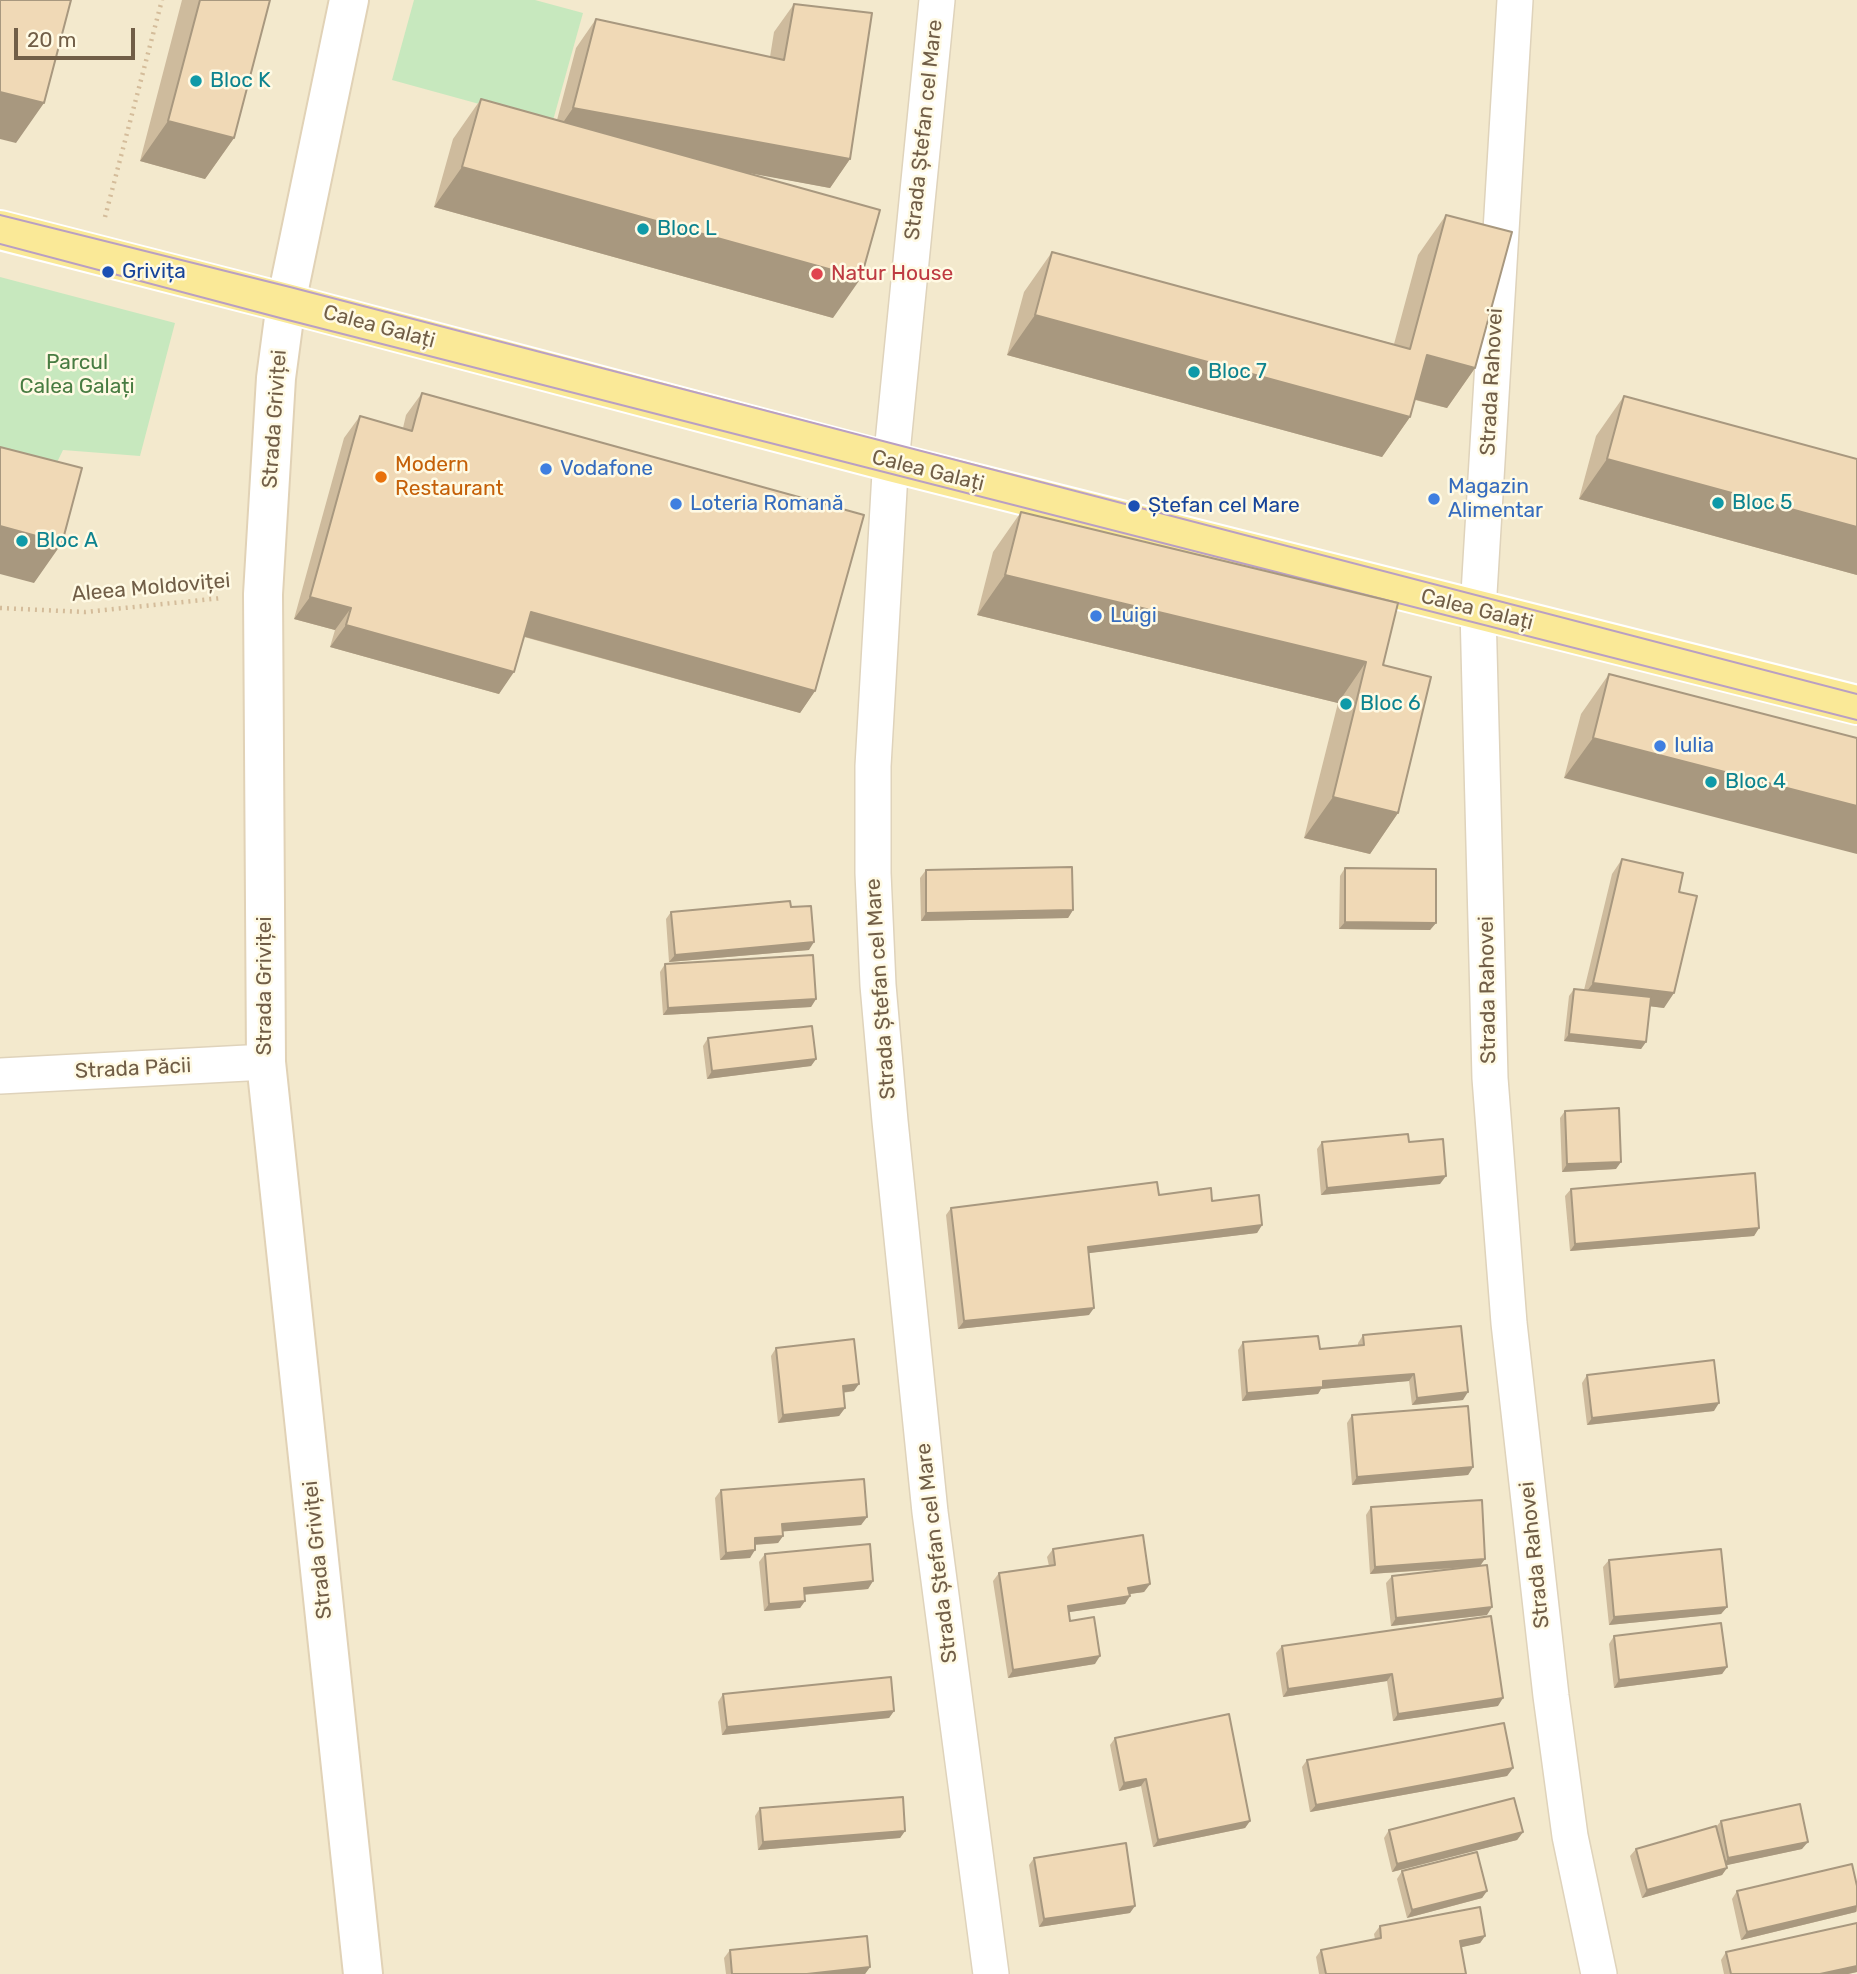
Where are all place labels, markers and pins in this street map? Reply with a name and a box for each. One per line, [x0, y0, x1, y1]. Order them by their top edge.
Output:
place label: Bloc K [210, 68, 271, 94]
marker: Bloc K [188, 73, 204, 89]
place label: Bloc L [657, 216, 717, 242]
marker: Bloc L [635, 221, 651, 237]
place label: Grivița [122, 259, 186, 285]
place label: Natur House [831, 261, 953, 287]
marker: Grivița [100, 264, 116, 280]
marker: Natur House [809, 266, 825, 282]
place label: Bloc 7 [1208, 359, 1267, 385]
marker: Bloc 7 [1186, 364, 1202, 380]
place label: Modern Restaurant [395, 452, 504, 502]
place label: Vodafone [560, 456, 653, 482]
marker: Vodafone [538, 461, 554, 477]
marker: Modern Restaurant [373, 469, 389, 485]
place label: Magazin Alimentar [1448, 474, 1543, 524]
place label: Bloc 5 [1732, 490, 1792, 516]
place label: Loteria Romană [690, 491, 844, 517]
marker: Magazin Alimentar [1426, 491, 1442, 507]
place label: Ștefan cel Mare [1148, 493, 1300, 519]
marker: Bloc 5 [1710, 495, 1726, 511]
marker: Loteria Romană [668, 496, 684, 512]
marker: Ștefan cel Mare [1126, 498, 1142, 514]
place label: Bloc A [36, 528, 98, 554]
marker: Bloc A [14, 533, 30, 549]
place label: Luigi [1110, 603, 1157, 629]
marker: Luigi [1088, 608, 1104, 624]
place label: Bloc 6 [1360, 691, 1421, 717]
marker: Bloc 6 [1338, 696, 1354, 712]
place label: Iulia [1674, 733, 1714, 759]
marker: Iulia [1652, 738, 1668, 754]
place label: Bloc 4 [1725, 769, 1786, 795]
marker: Bloc 4 [1703, 774, 1719, 790]

